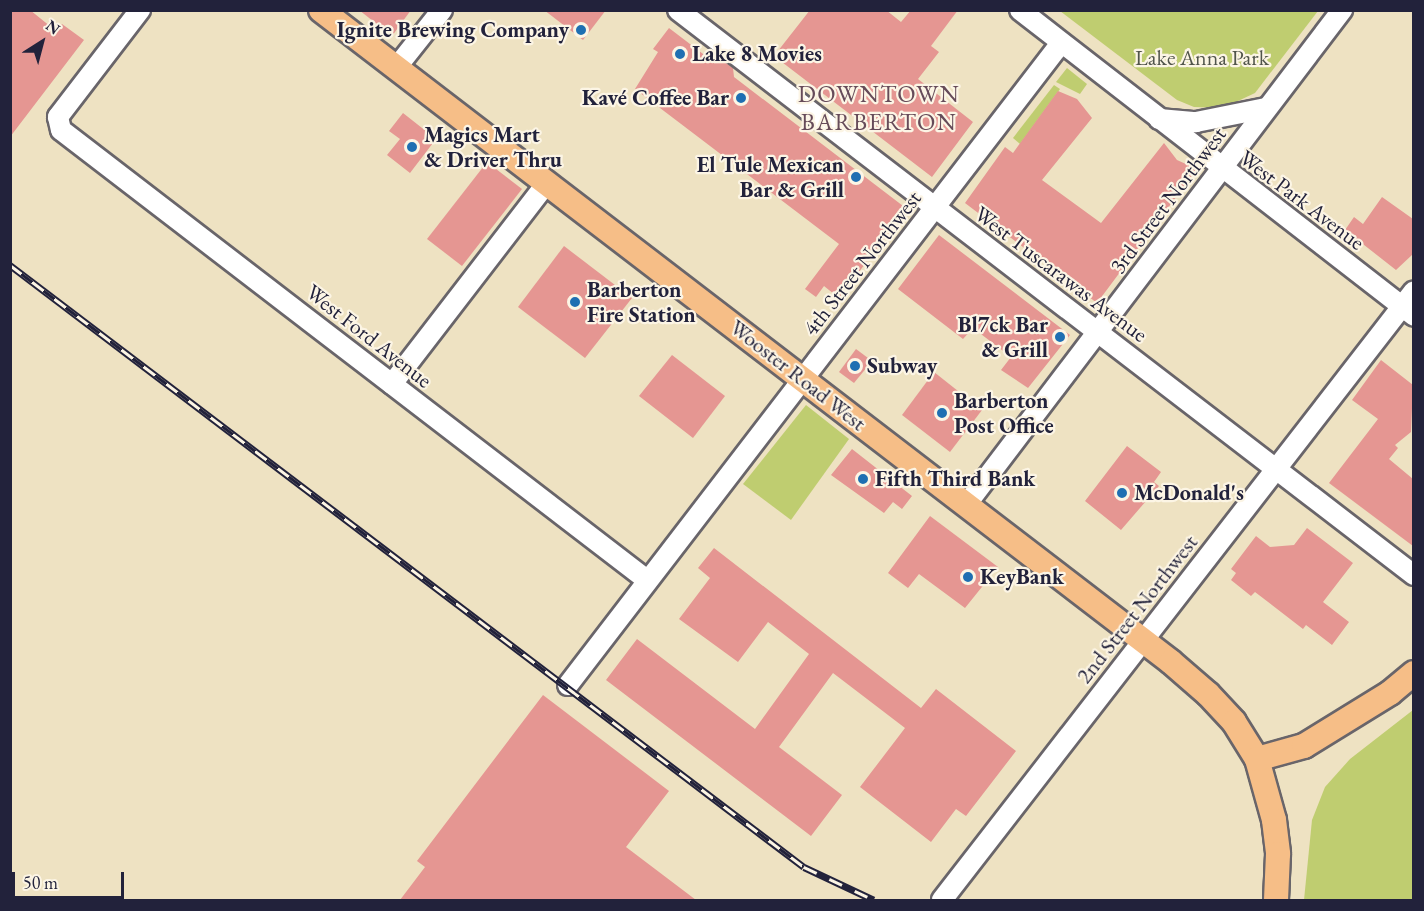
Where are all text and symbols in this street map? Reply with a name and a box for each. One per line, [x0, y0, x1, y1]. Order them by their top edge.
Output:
north arrow [12, 12, 72, 72]
text: N [41, 15, 64, 39]
place label: Ignite Brewing Company [337, 17, 569, 43]
marker: Ignite Brewing Company [574, 23, 588, 37]
place label: Lake 8 Movies [692, 41, 822, 67]
park label: Lake Anna Park [1135, 45, 1269, 71]
marker: Lake 8 Movies [673, 47, 687, 61]
district label: DOWNTOWN BARBERTON [798, 80, 960, 136]
place label: Kavé Coffee Bar [582, 85, 729, 111]
marker: Kavé Coffee Bar [734, 91, 748, 105]
place label: Magics Mart & Driver Thru [424, 121, 562, 172]
street label: 3rd Street Northwest [1104, 122, 1232, 278]
marker: Magics Mart & Driver Thru [405, 140, 419, 154]
street label: West Park Avenue [1234, 144, 1370, 256]
place label: El Tule Mexican Bar & Grill [697, 151, 844, 202]
marker: El Tule Mexican Bar & Grill [849, 170, 863, 184]
street label: 4th Street Northwest [797, 185, 927, 341]
street label: West Tuscarawas Avenue [969, 200, 1153, 348]
place label: Barberton Fire Station [587, 276, 696, 328]
street label: West Ford Avenue [301, 279, 437, 393]
marker: Barberton Fire Station [568, 295, 582, 309]
place label: Bl7ck Bar & Grill [958, 311, 1048, 362]
street label: Wooster Road West [725, 314, 871, 436]
marker: Bl7ck Bar & Grill [1053, 330, 1067, 344]
place label: Subway [867, 353, 937, 379]
marker: Subway [848, 359, 862, 373]
place label: Barberton Post Office [954, 387, 1054, 439]
marker: Barberton Post Office [935, 406, 949, 420]
place label: Fifth Third Bank [875, 466, 1035, 492]
marker: Fifth Third Bank [856, 472, 870, 486]
place label: McDonald's [1134, 480, 1244, 506]
marker: McDonald's [1115, 486, 1129, 500]
street label: 2nd Street Northwest [1071, 530, 1203, 688]
place label: KeyBank [980, 564, 1064, 590]
marker: KeyBank [961, 570, 975, 584]
scale bar [15, 860, 128, 898]
text: 50 m [23, 871, 58, 894]

